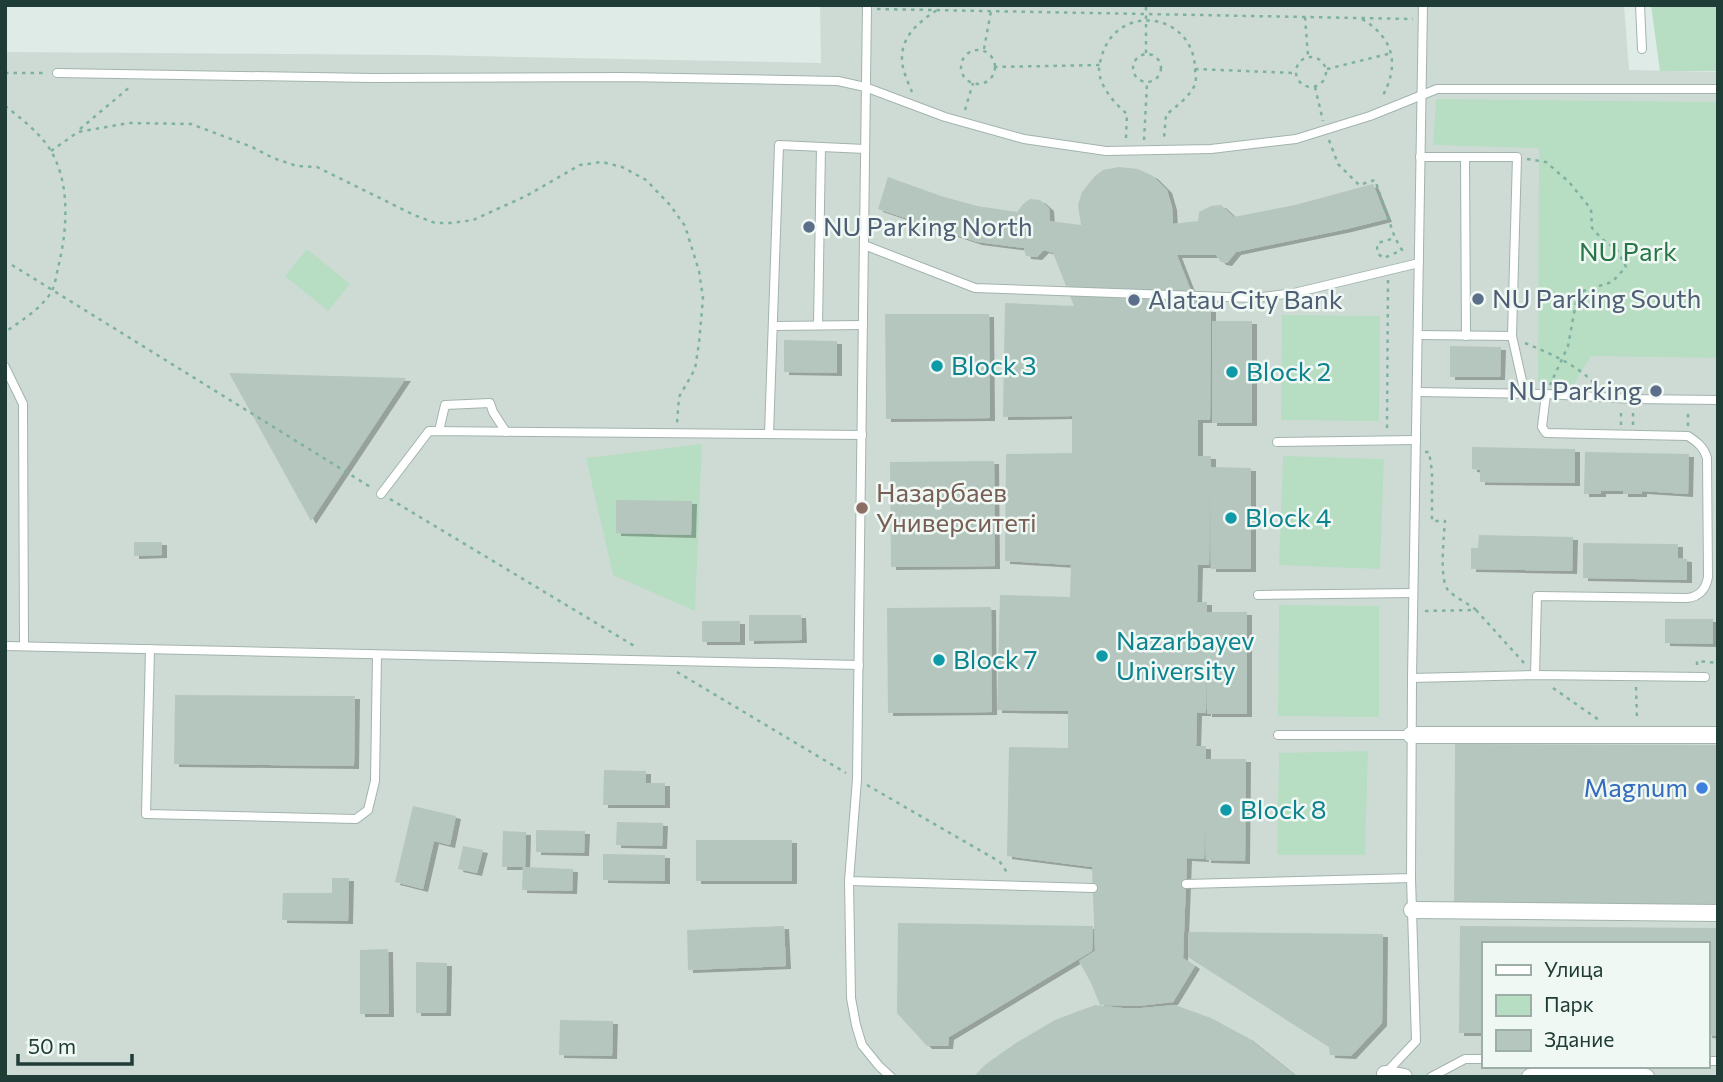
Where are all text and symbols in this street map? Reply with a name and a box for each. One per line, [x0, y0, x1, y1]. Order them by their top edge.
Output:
place label: NU Parking North [823, 210, 1033, 241]
marker: NU Parking North [801, 219, 817, 235]
park label: NU Park [1579, 235, 1677, 266]
place label: NU Parking South [1492, 282, 1701, 313]
place label: Alatau City Bank [1148, 283, 1343, 314]
marker: NU Parking South [1470, 291, 1486, 307]
marker: Alatau City Bank [1126, 292, 1142, 308]
place label: Block 3 [951, 349, 1037, 380]
place label: Block 2 [1246, 355, 1331, 386]
marker: Block 3 [929, 358, 945, 374]
marker: Block 2 [1224, 364, 1240, 380]
place label: NU Parking [1508, 374, 1642, 405]
marker: NU Parking [1648, 383, 1664, 399]
place label: Назарбаев Университеті [876, 476, 1037, 537]
marker: Назарбаев Университеті [854, 500, 870, 516]
place label: Block 4 [1245, 501, 1331, 532]
marker: Block 4 [1223, 510, 1239, 526]
place label: Nazarbayev University [1116, 624, 1255, 685]
place label: Block 7 [953, 643, 1038, 674]
marker: Nazarbayev University [1094, 648, 1110, 664]
marker: Block 7 [931, 652, 947, 668]
place label: Magnum [1584, 771, 1688, 802]
marker: Magnum [1694, 780, 1710, 796]
place label: Block 8 [1240, 793, 1327, 824]
marker: Block 8 [1218, 802, 1234, 818]
legend [1482, 942, 1709, 1068]
text: Улица [1544, 956, 1603, 981]
text: Парк [1544, 991, 1594, 1016]
scale bar [18, 1023, 131, 1066]
text: Здание [1544, 1026, 1614, 1051]
text: 50 m [28, 1033, 76, 1058]

